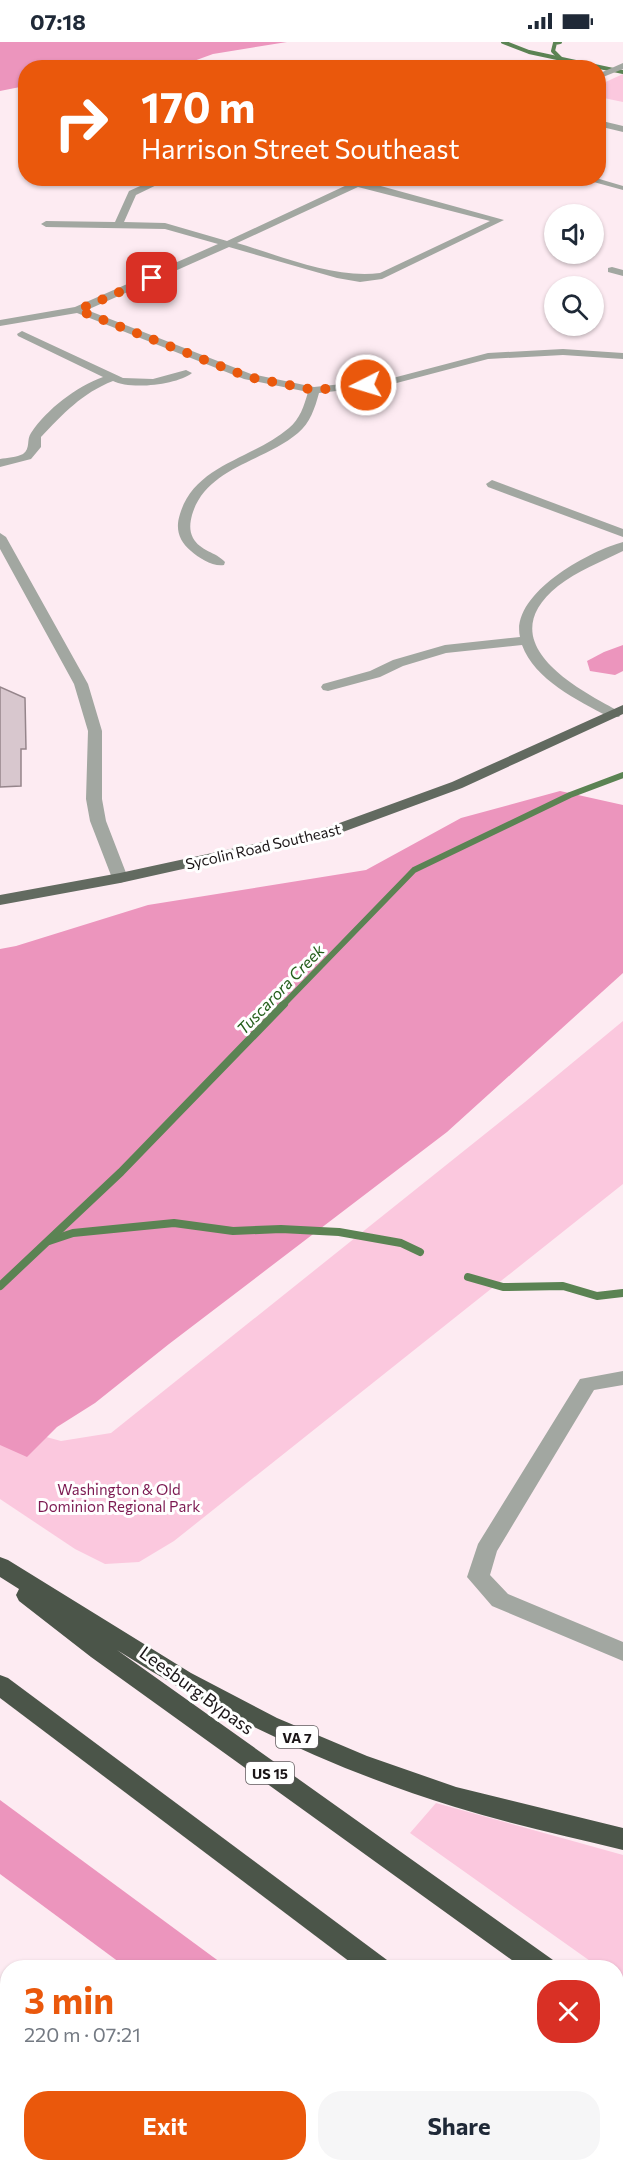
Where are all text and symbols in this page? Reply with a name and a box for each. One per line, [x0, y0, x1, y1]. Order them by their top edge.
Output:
text: 07:18 [30, 8, 86, 35]
text: 170 m [141, 80, 255, 132]
icon: right [42, 84, 120, 162]
text: Harrison Street Southeast [141, 132, 460, 165]
map controls [544, 204, 604, 336]
button: sound [544, 204, 604, 264]
pin [126, 252, 177, 303]
icon: arrive [135, 261, 168, 294]
button: search [544, 276, 604, 336]
position arrow [334, 353, 398, 417]
street label: Sycolin Road Southeast [184, 819, 342, 873]
water label: Tuscarora Creek [232, 940, 328, 1038]
park label: Washington & Old Dominion Regional Park [38, 1480, 200, 1515]
street label: Leesburg Bypass [136, 1641, 258, 1739]
road number: VA 7 [276, 1726, 318, 1748]
road number: US 15 [246, 1762, 294, 1784]
text: 3 min [24, 1977, 114, 2021]
button: close [537, 1980, 600, 2043]
text: 220 m · 07:21 [24, 2022, 141, 2046]
button: Exit [24, 2091, 306, 2160]
button: Share [318, 2091, 600, 2160]

